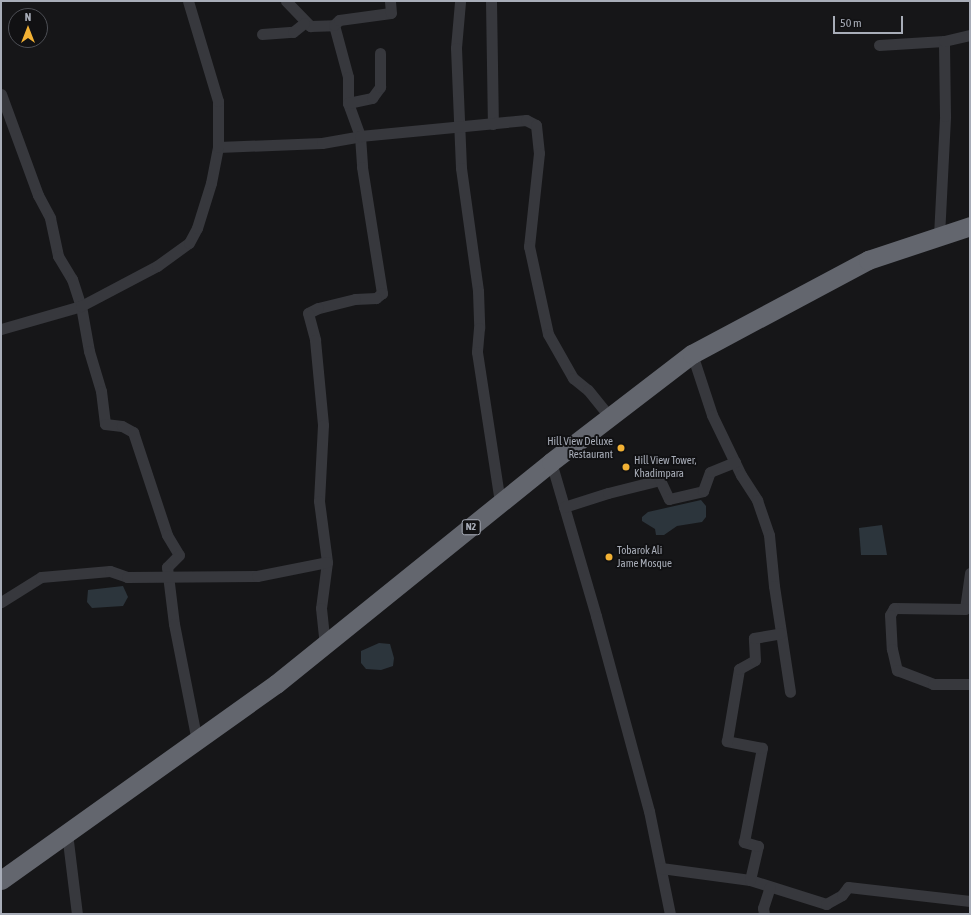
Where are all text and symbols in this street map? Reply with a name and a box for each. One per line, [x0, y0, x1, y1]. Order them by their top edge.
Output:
north arrow [8, 8, 48, 48]
scale bar [835, 8, 905, 34]
text: N [25, 11, 31, 23]
text: 50 m [840, 16, 862, 30]
place label: Hill View Deluxe Restaurant [547, 435, 613, 461]
marker: Hill View Deluxe Restaurant [616, 443, 626, 453]
place label: Hill View Tower, Khadimpara [634, 454, 696, 480]
marker: Hill View Tower, Khadimpara [621, 462, 631, 472]
road number: N2 [461, 519, 481, 535]
place label: Tobarok Ali Jame Mosque [617, 544, 672, 570]
marker: Tobarok Ali Jame Mosque [604, 552, 614, 562]

